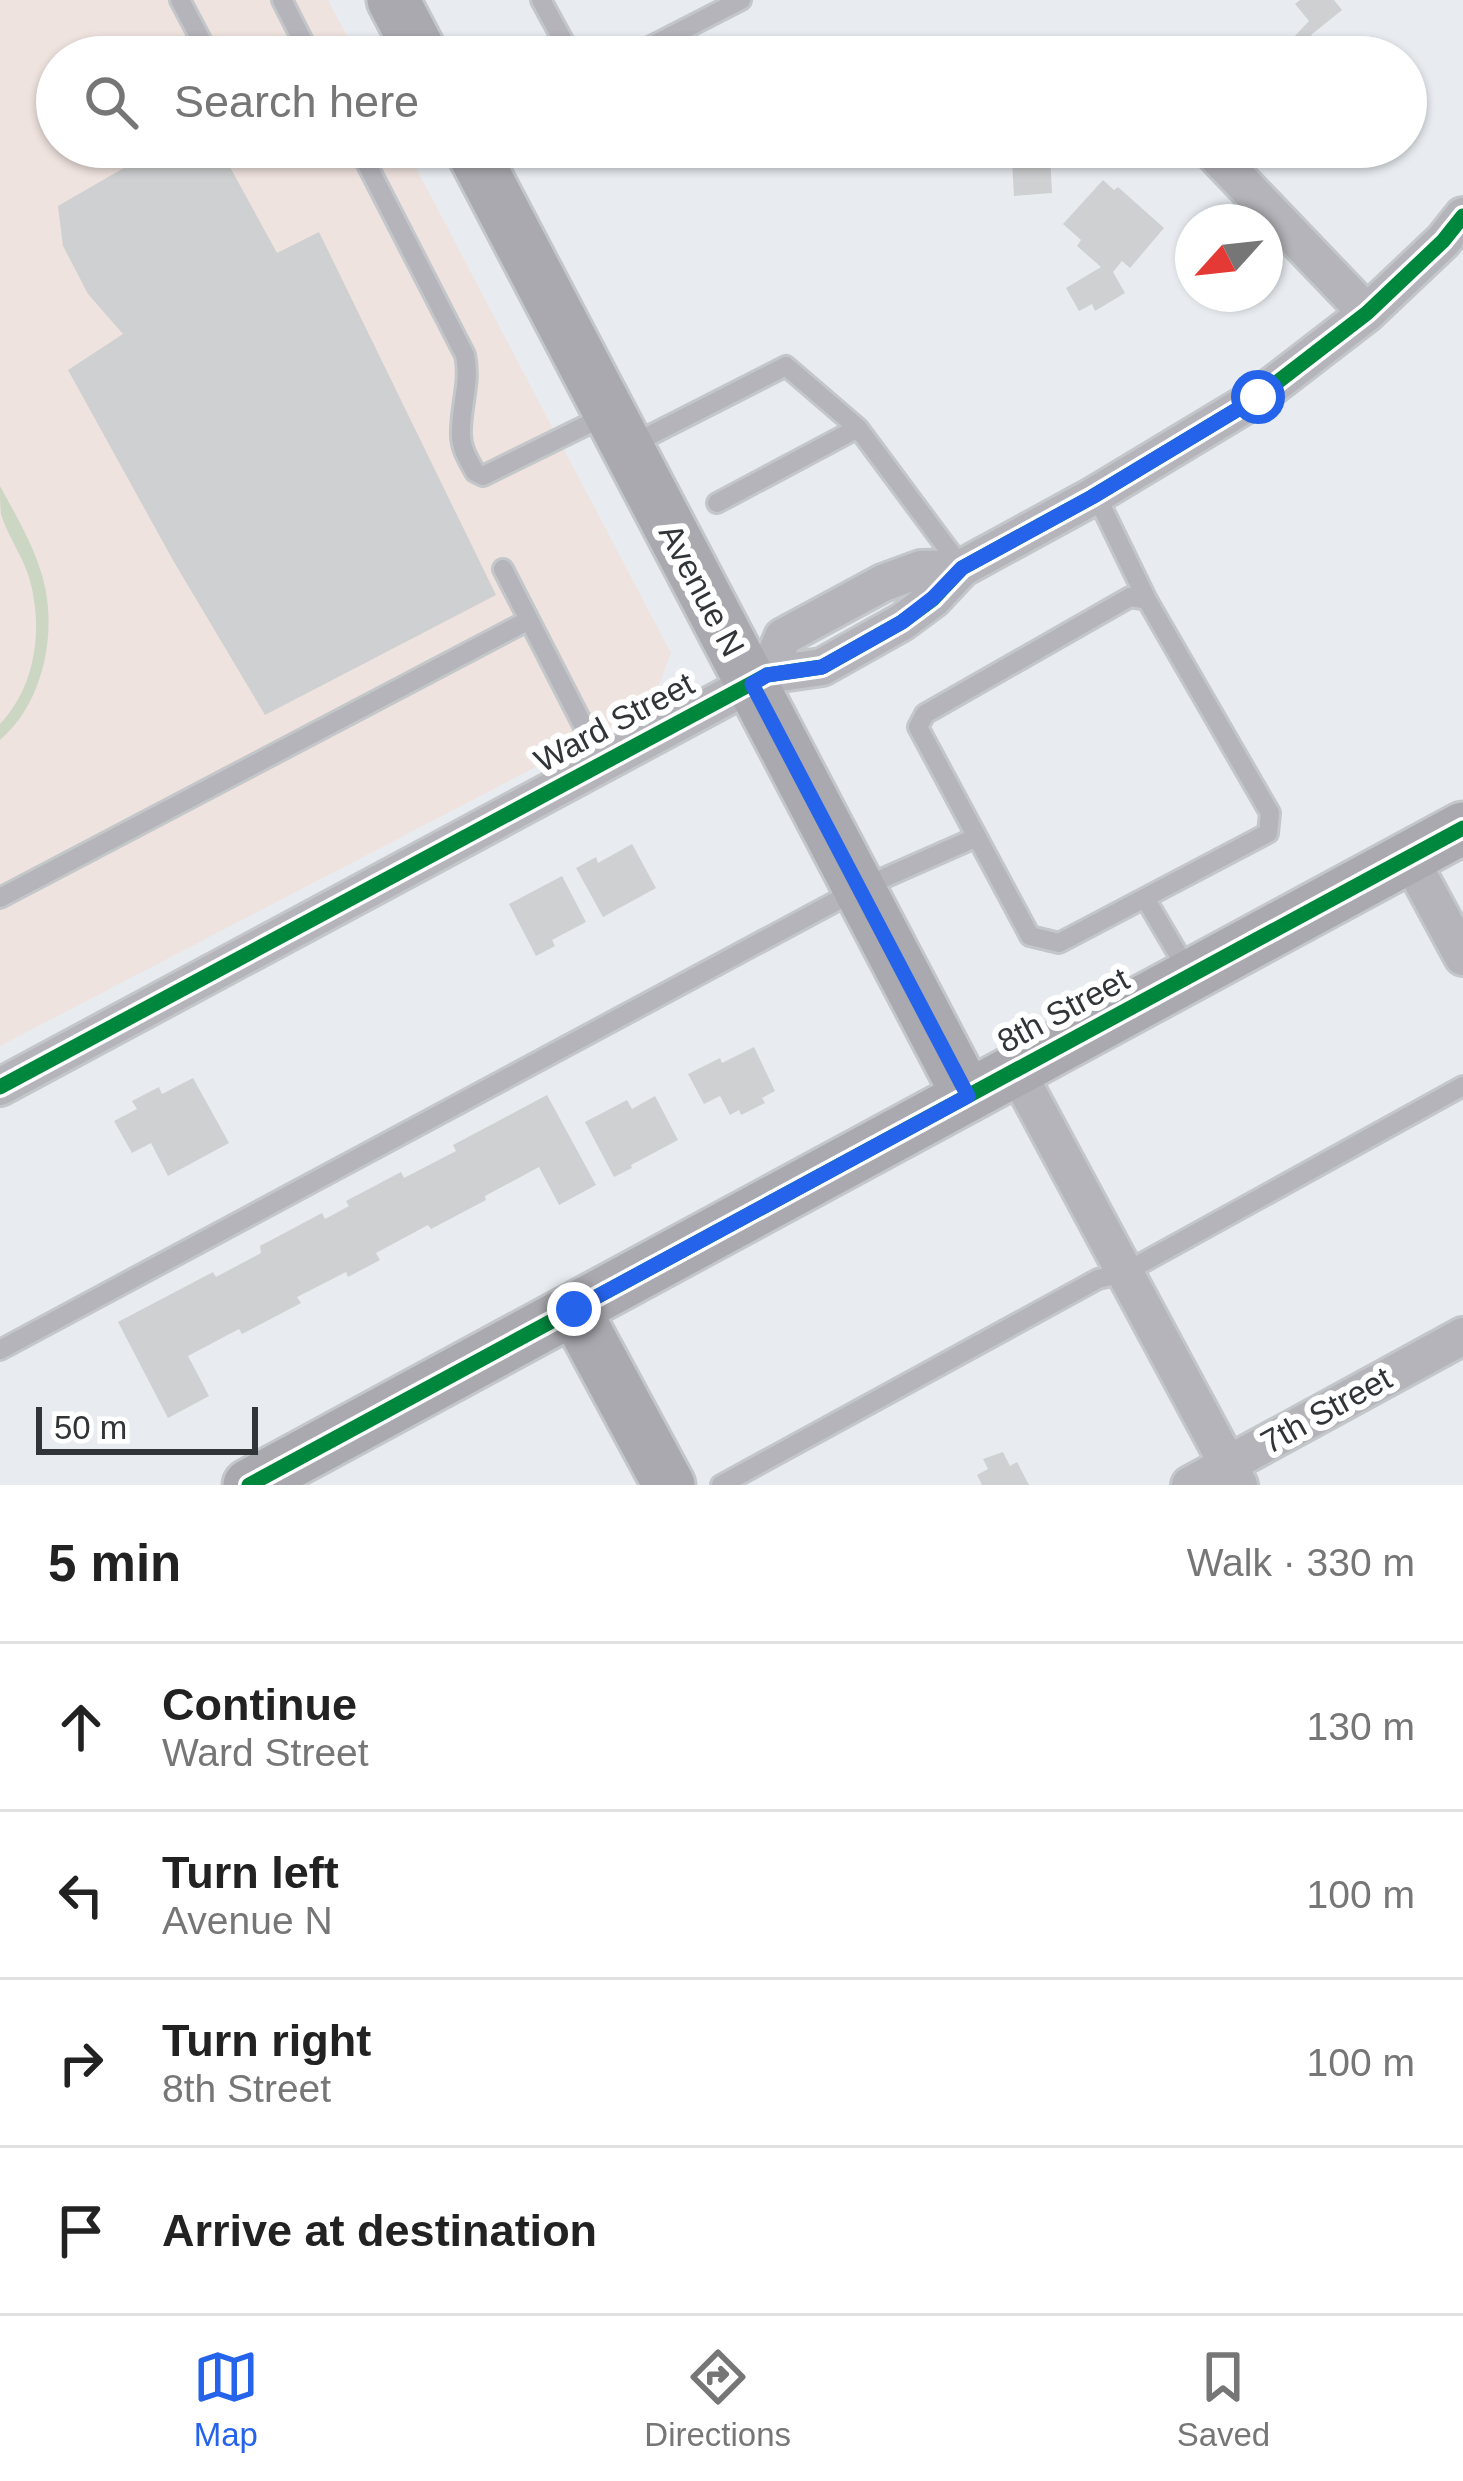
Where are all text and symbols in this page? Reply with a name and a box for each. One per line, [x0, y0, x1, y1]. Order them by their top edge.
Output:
search box [36, 36, 1427, 168]
icon: search [78, 69, 144, 135]
text: Search here [174, 76, 419, 127]
north arrow [1175, 204, 1283, 312]
route start [1231, 370, 1285, 424]
street label: Avenue N [652, 518, 752, 662]
street label: Ward Street [528, 665, 700, 779]
street label: 8th Street [991, 960, 1135, 1060]
route end [547, 1282, 601, 1336]
street label: 7th Street [1254, 1359, 1398, 1461]
scale bar [36, 1401, 258, 1454]
text: 50 m [54, 1409, 127, 1446]
text: 5 min [48, 1535, 181, 1592]
text: Walk · 330 m [1187, 1541, 1415, 1584]
text: Continue [162, 1679, 357, 1730]
icon: ahead [48, 1694, 114, 1760]
text: 130 m [1307, 1705, 1415, 1748]
text: Ward Street [162, 1731, 369, 1774]
text: Turn left [162, 1847, 339, 1898]
icon: left [48, 1862, 114, 1928]
text: 100 m [1307, 1873, 1415, 1916]
text: Avenue N [162, 1899, 333, 1942]
text: Turn right [162, 2015, 371, 2066]
icon: right [48, 2030, 114, 2096]
text: 100 m [1307, 2041, 1415, 2084]
text: 8th Street [162, 2067, 331, 2110]
icon: arrive [48, 2198, 114, 2264]
text: Arrive at destination [162, 2205, 597, 2256]
tab: Map [193, 2344, 259, 2454]
tab: Directions [644, 2344, 791, 2454]
tab: Saved [1177, 2344, 1270, 2454]

